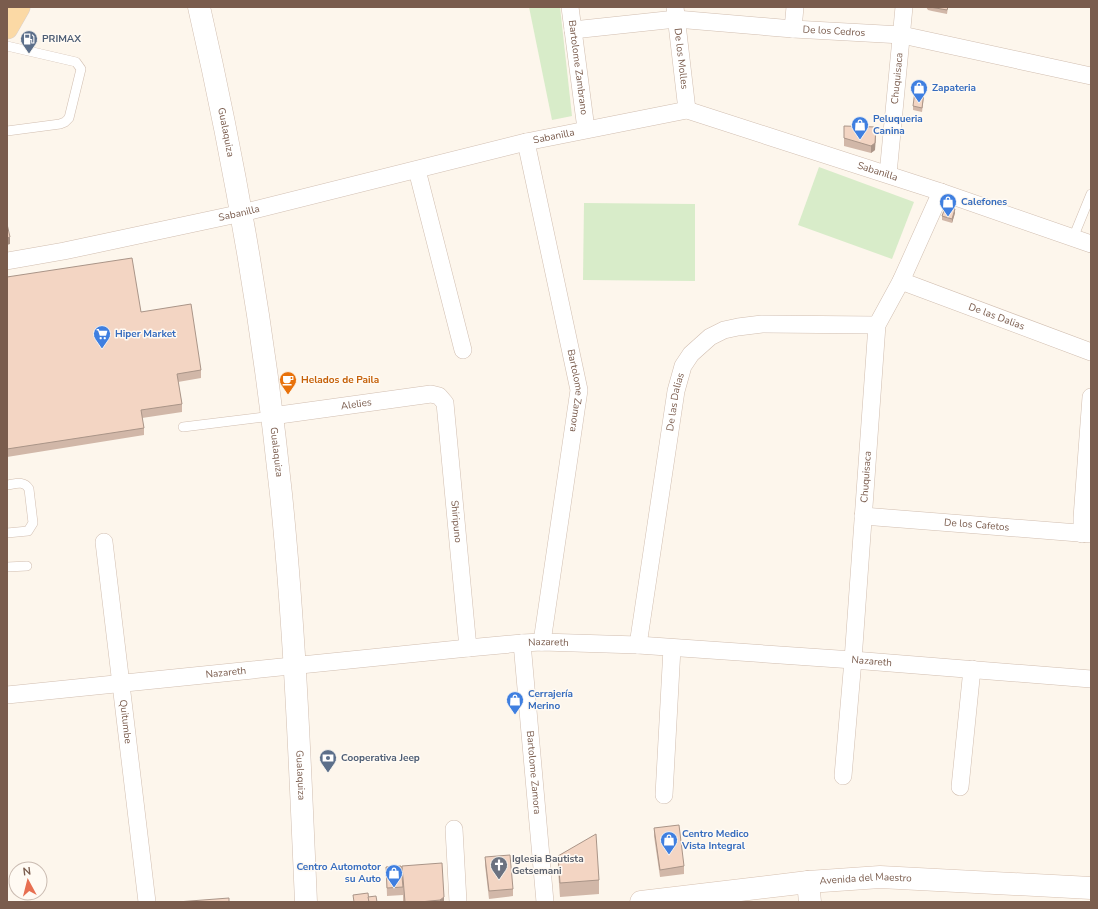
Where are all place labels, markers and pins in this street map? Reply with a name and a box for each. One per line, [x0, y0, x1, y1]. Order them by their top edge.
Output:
fuel station icon: PRIMAX [19, 29, 39, 54]
place label: PRIMAX [42, 32, 81, 46]
shop icon: Zapateria [909, 78, 929, 103]
place label: Zapateria [932, 81, 976, 95]
place label: Peluqueria Canina [873, 112, 923, 138]
shop icon: Peluqueria Canina [850, 115, 870, 140]
shop icon: Calefones [938, 192, 958, 217]
place label: Calefones [961, 195, 1007, 209]
supermarket icon: Hiper Market [92, 324, 112, 349]
place label: Hiper Market [115, 327, 176, 341]
cafe icon: Helados de Paila [278, 370, 298, 395]
place label: Helados de Paila [301, 373, 379, 387]
place label: Cerrajería Merino [528, 687, 573, 713]
shop icon: Cerrajería Merino [505, 690, 525, 715]
bank icon: Cooperativa Jeep [318, 748, 338, 773]
place label: Cooperativa Jeep [341, 751, 420, 765]
place label: Centro Medico Vista Integral [681, 827, 749, 853]
shop icon: Centro Medico Vista Integral [659, 830, 679, 855]
place label: Iglesia Bautista Getsemani [512, 852, 584, 878]
church icon: Iglesia Bautista Getsemani [489, 855, 509, 880]
place label: Centro Automotor su Auto [296, 860, 381, 886]
shop icon: Centro Automotor su Auto [384, 863, 404, 888]

